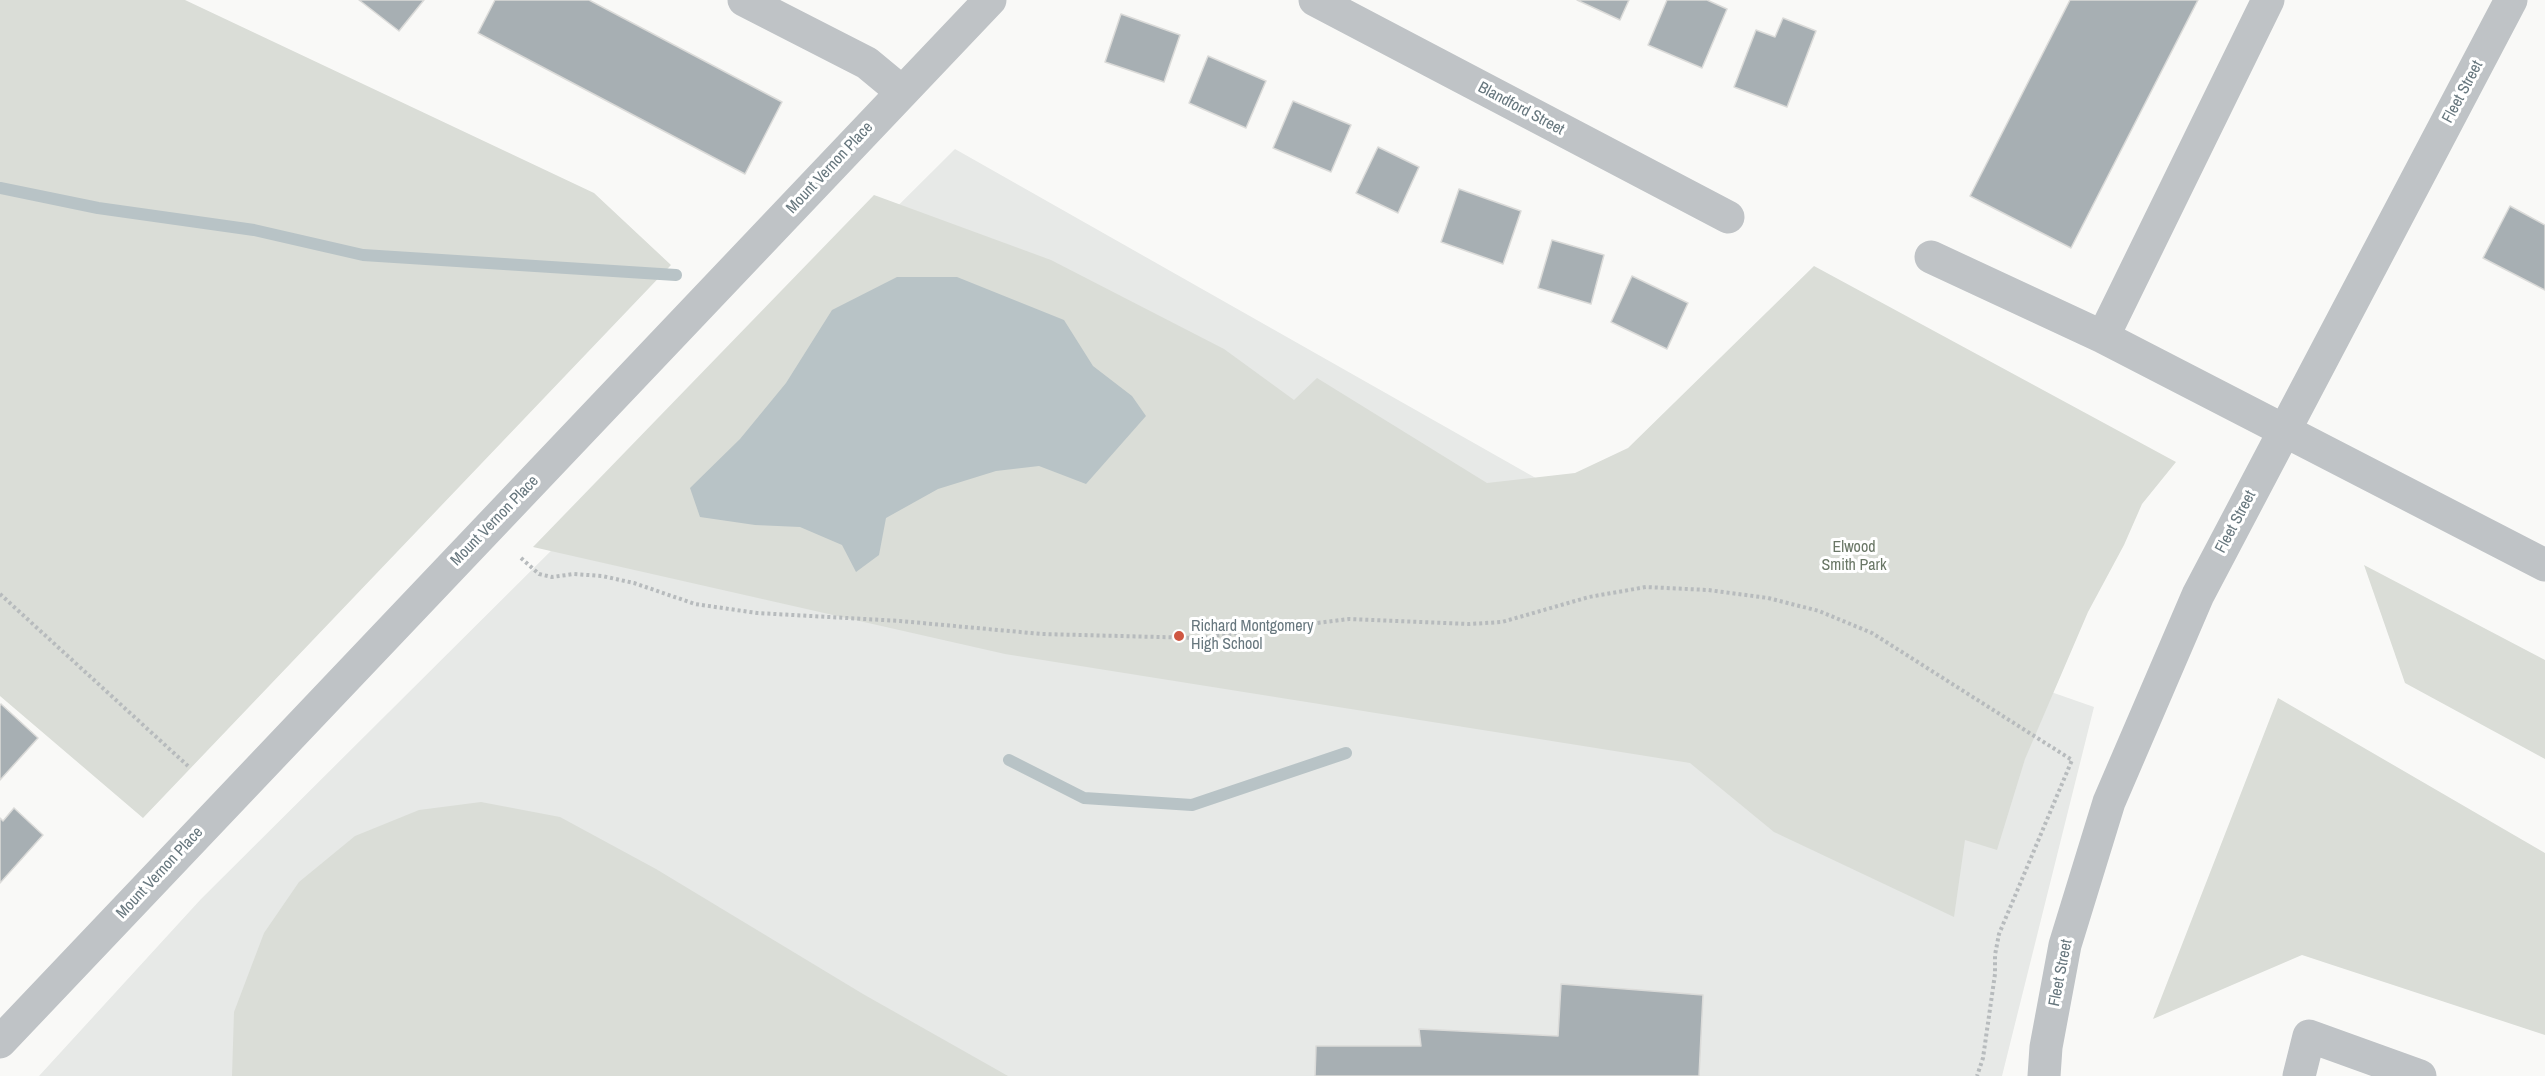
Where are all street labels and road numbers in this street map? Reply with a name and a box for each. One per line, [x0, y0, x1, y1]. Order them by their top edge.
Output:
street label: Fleet Street [2439, 58, 2487, 126]
street label: Blandford Street [1475, 78, 1567, 140]
street label: Mount Vernon Place [783, 118, 877, 218]
street label: Mount Vernon Place [447, 472, 543, 570]
street label: Fleet Street [2212, 488, 2260, 556]
street label: Mount Vernon Place [113, 823, 207, 923]
street label: Fleet Street [2045, 938, 2077, 1008]

